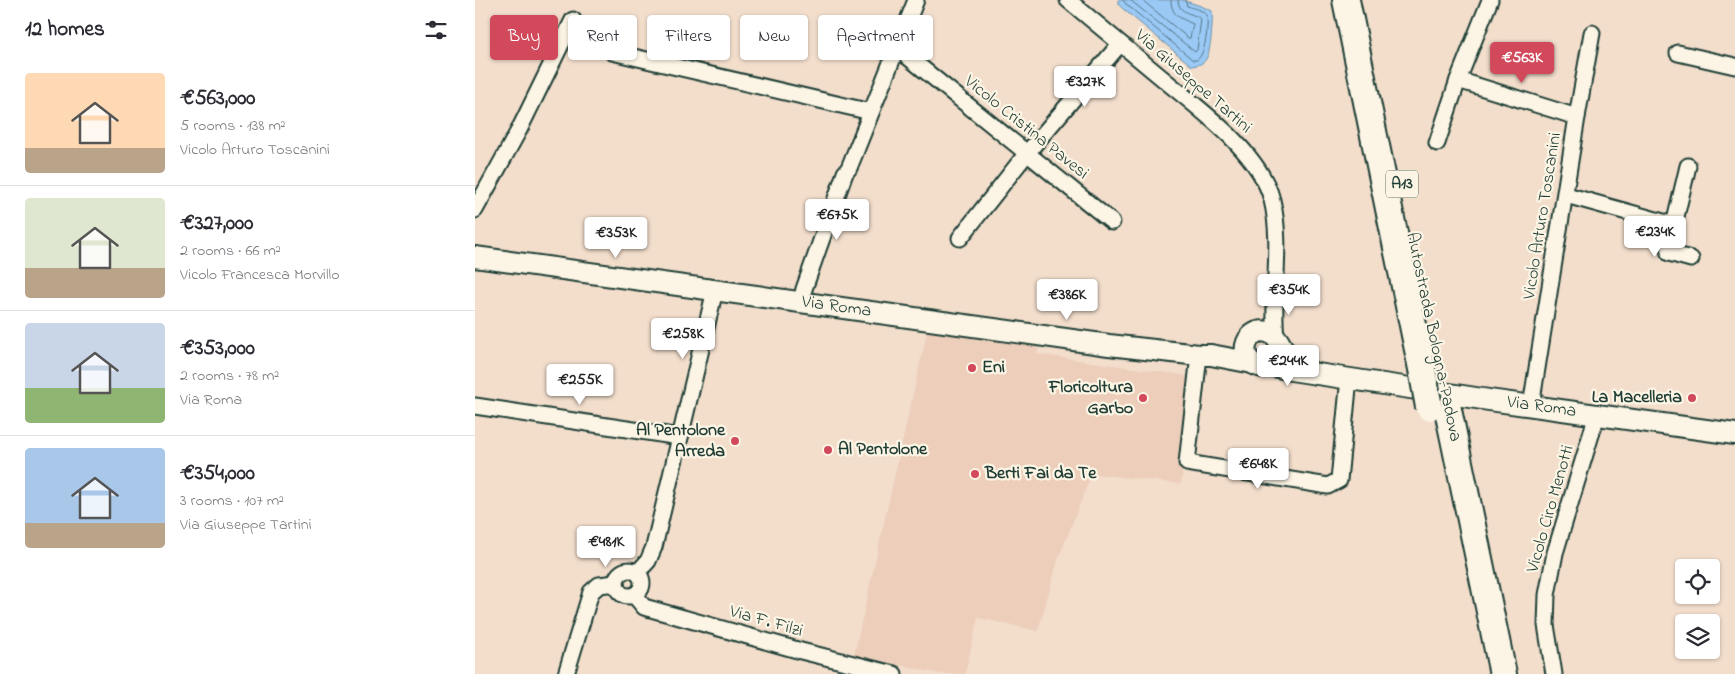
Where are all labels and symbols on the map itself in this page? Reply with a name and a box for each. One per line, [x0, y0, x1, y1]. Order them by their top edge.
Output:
street label: Via Giuseppe Tartini [1128, 23, 1257, 140]
pin: €563K [1487, 42, 1557, 84]
pin: €327K [1050, 66, 1120, 108]
street label: Vicolo Cristina Pavesi [957, 69, 1094, 186]
street label: Vicolo Arturo Toscanini [1517, 131, 1569, 302]
road number: A13 [1386, 170, 1418, 198]
pin: €675K [802, 198, 872, 241]
pin: €353K [581, 216, 651, 259]
pin: €234K [1620, 216, 1690, 258]
street label: Autostrada Bologna-Padova [1397, 230, 1468, 444]
pin: €354K [1254, 274, 1324, 316]
pin: €386K [1032, 278, 1102, 321]
street label: Via Roma [799, 289, 873, 325]
pin: €258K [648, 318, 718, 360]
pin: €244K [1253, 344, 1323, 387]
place label: Eni [982, 355, 1005, 381]
marker: Eni [966, 362, 978, 374]
pin: €255K [545, 364, 615, 406]
place label: Floricoltura Garbo [1048, 375, 1133, 422]
place label: La Macelleria [1592, 385, 1682, 411]
street label: Via Roma [1504, 389, 1578, 425]
marker: Floricoltura Garbo [1137, 392, 1149, 404]
marker: La Macelleria [1686, 392, 1698, 404]
place label: Al Pentolone Arreda [636, 418, 726, 465]
marker: Al Pentolone Arreda [729, 435, 741, 447]
place label: Al Pentolone [838, 437, 928, 463]
street label: Vicolo Ciro Menotti [1520, 442, 1582, 577]
marker: Al Pentolone [822, 444, 834, 456]
pin: €648K [1223, 448, 1293, 490]
place label: Berti Fai da Te [984, 461, 1097, 487]
marker: Berti Fai da Te [969, 468, 981, 480]
pin: €481K [571, 526, 641, 568]
street label: Via F. Filzi [725, 599, 806, 645]

